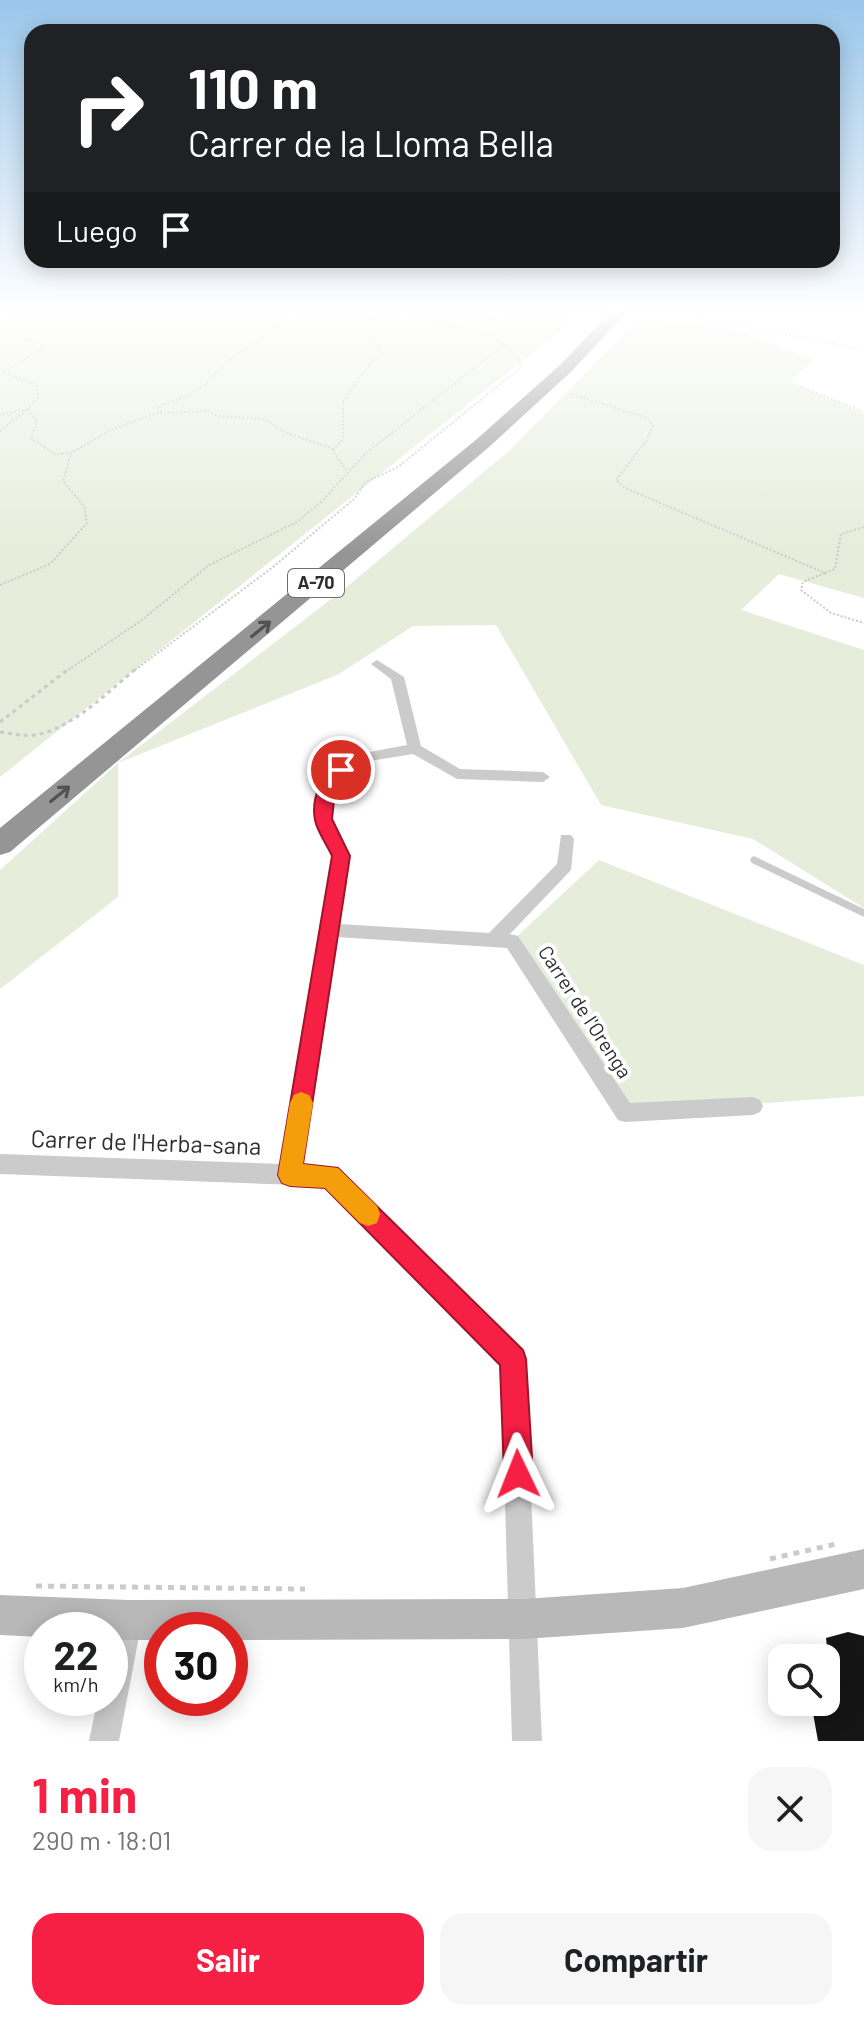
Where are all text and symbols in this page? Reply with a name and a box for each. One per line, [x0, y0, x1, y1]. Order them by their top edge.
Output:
text: 110 m [188, 53, 318, 120]
icon: right [56, 56, 160, 160]
text: Carrer de la Lloma Bella [188, 121, 554, 164]
icon: arrive [154, 208, 198, 252]
text: Luego [56, 212, 138, 248]
road number: A-70 [288, 569, 344, 597]
one-way arrow [250, 620, 271, 637]
pin [307, 736, 375, 804]
icon: arrive [319, 748, 363, 792]
one-way arrow [49, 785, 70, 803]
street label: Carrer de l'Orenga [534, 941, 638, 1082]
street label: Carrer de l'Herba-sana [30, 1123, 262, 1160]
position arrow [476, 1432, 560, 1516]
speed limit sign: 30 [144, 1612, 248, 1716]
text: 22 [54, 1630, 98, 1678]
map controls [768, 1644, 840, 1716]
button: search [768, 1644, 840, 1716]
text: km/h [53, 1672, 99, 1696]
text: 1 min [32, 1765, 137, 1823]
button: close [748, 1767, 832, 1851]
text: 290 m · 18:01 [32, 1824, 171, 1855]
button: Salir [32, 1913, 424, 2005]
button: Compartir [440, 1913, 832, 2005]

